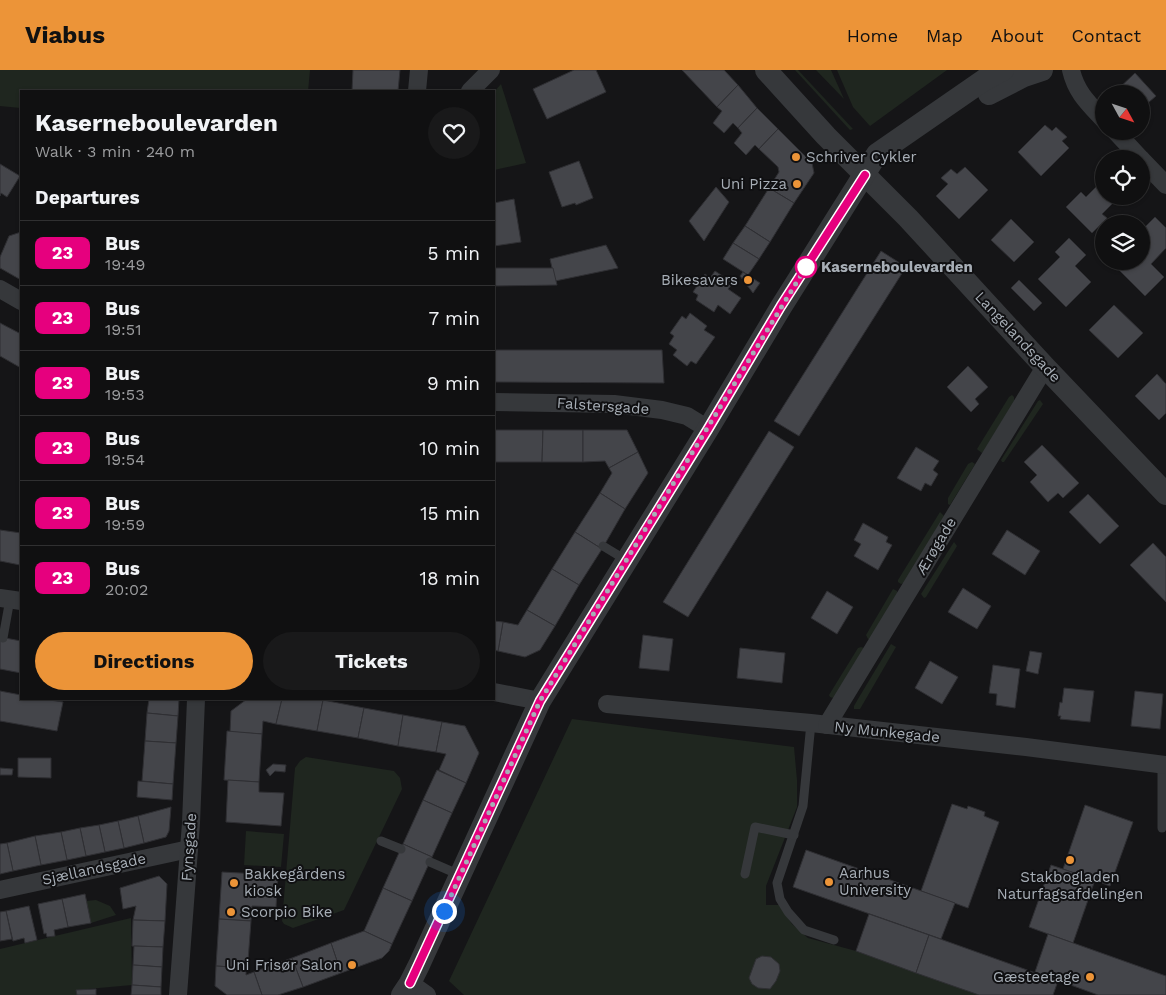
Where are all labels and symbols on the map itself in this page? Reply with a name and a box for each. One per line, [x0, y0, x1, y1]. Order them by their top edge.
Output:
north arrow [1095, 85, 1150, 140]
place label: Schriver Cykler [806, 148, 917, 166]
marker: Schriver Cykler [790, 151, 802, 163]
place label: Uni Pizza [720, 175, 788, 193]
marker: Uni Pizza [791, 178, 803, 190]
marker: Kaserneboulevarden [795, 256, 817, 278]
place label: Kaserneboulevarden [821, 258, 973, 276]
place label: Bikesavers [661, 271, 738, 289]
marker: Bikesavers [742, 274, 754, 286]
street label: Langelandsgade [971, 288, 1065, 386]
street label: Falstersgade [556, 394, 650, 418]
street label: Ærøgade [912, 514, 960, 578]
street label: Ny Munkegade [833, 718, 941, 746]
street label: Fynsgade [178, 812, 200, 882]
street label: Sjællandsgade [40, 849, 148, 889]
marker: Stakbogladen Naturfagsafdelingen [1064, 854, 1076, 866]
place label: Aarhus University [839, 864, 911, 899]
place label: Bakkegårdens kiosk [244, 865, 345, 900]
place label: Stakbogladen Naturfagsafdelingen [997, 868, 1143, 903]
marker: Aarhus University [823, 876, 835, 888]
marker: Bakkegårdens kiosk [228, 877, 240, 889]
your location [432, 899, 457, 924]
place label: Scorpio Bike [241, 903, 332, 921]
marker: Scorpio Bike [225, 906, 237, 918]
place label: Uni Frisør Salon [226, 956, 342, 974]
marker: Uni Frisør Salon [346, 959, 358, 971]
place label: Gæsteetage [993, 968, 1080, 986]
marker: Gæsteetage [1084, 971, 1096, 983]

